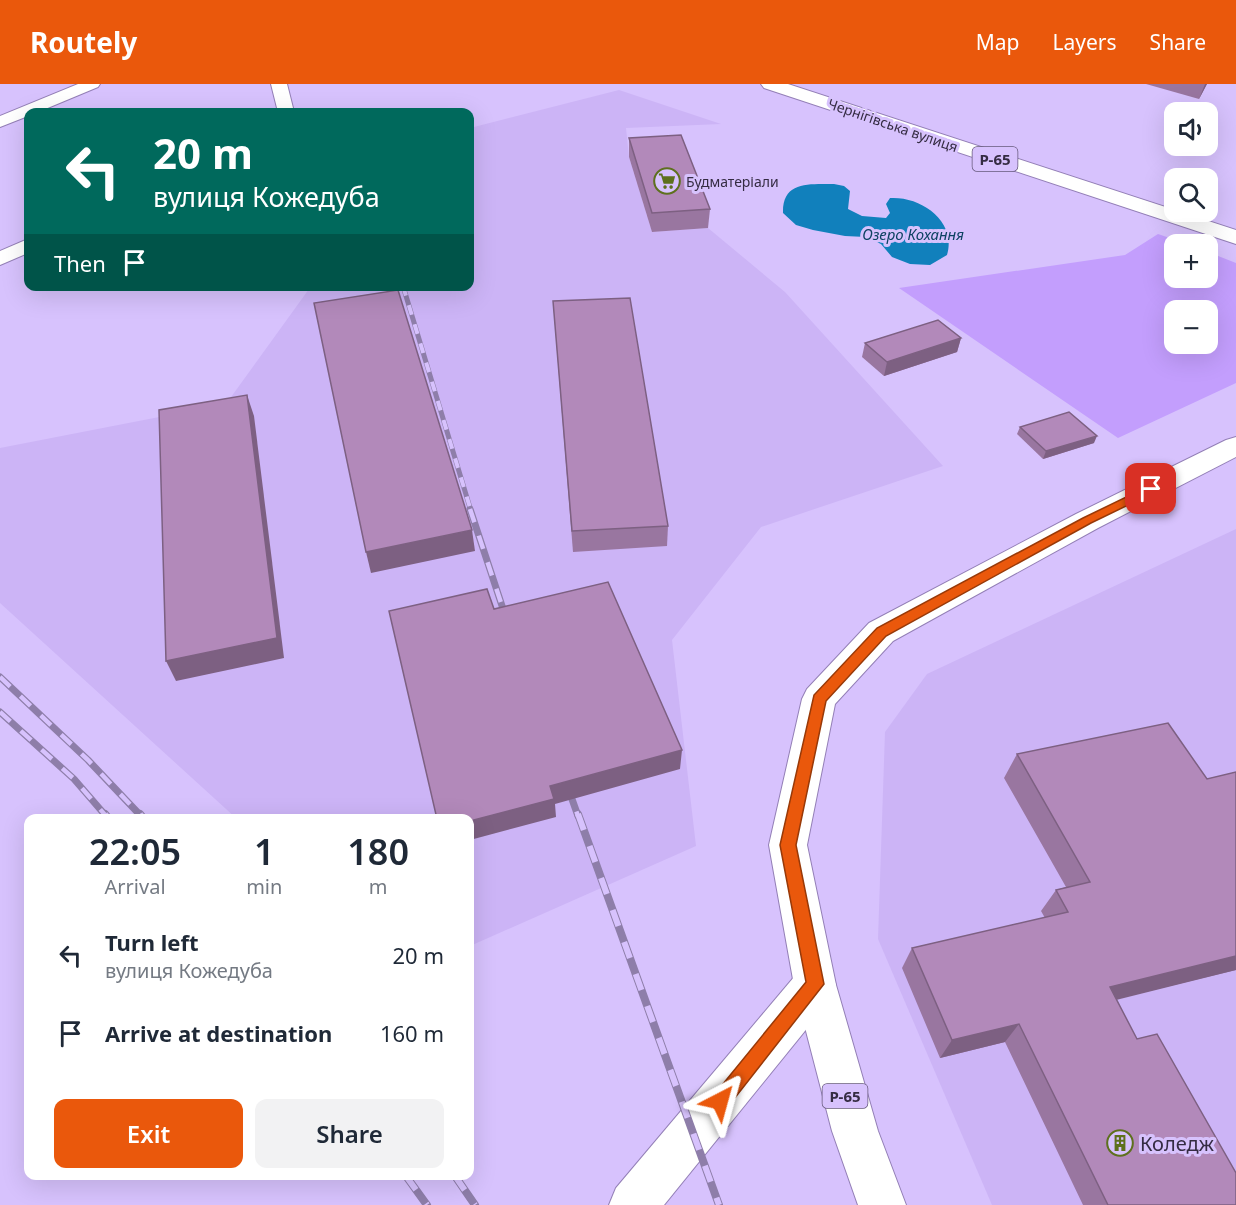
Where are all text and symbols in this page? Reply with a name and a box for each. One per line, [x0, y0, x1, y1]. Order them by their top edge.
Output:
text: Routely [30, 23, 137, 61]
text: Map [976, 28, 1020, 56]
text: Layers [1053, 28, 1117, 56]
text: Share [1150, 28, 1206, 56]
street label: Чернігівська вулиця [825, 94, 961, 156]
map controls [1164, 102, 1218, 354]
button: sound [1164, 102, 1218, 156]
text: 20 m [153, 124, 253, 181]
icon: left [54, 132, 132, 210]
road number: Р-65 [972, 147, 1018, 171]
supermarket icon: Будматеріали [652, 166, 682, 196]
button: search [1164, 168, 1218, 222]
place label: Будматеріали [686, 172, 779, 191]
text: вулиця Кожедуба [153, 178, 380, 215]
water label: Озеро Кохання [862, 224, 964, 244]
button: + [1164, 234, 1218, 288]
icon: arrive [118, 246, 151, 279]
text: Then [54, 248, 106, 278]
button: − [1164, 300, 1218, 354]
pin [1125, 463, 1176, 514]
icon: arrive [1134, 472, 1167, 505]
text: 22:05 [89, 827, 181, 876]
text: 1 [254, 827, 275, 876]
text: 180 [347, 827, 409, 876]
text: Arrival [105, 873, 166, 900]
text: min [246, 873, 282, 900]
text: m [369, 873, 388, 900]
text: Turn left [105, 927, 199, 957]
icon: left [54, 939, 87, 972]
text: 20 m [393, 940, 444, 970]
text: вулиця Кожедуба [105, 957, 273, 984]
icon: arrive [54, 1017, 87, 1050]
text: Arrive at destination [105, 1018, 332, 1048]
text: 160 m [380, 1018, 444, 1048]
position arrow [688, 1069, 752, 1133]
road number: Р-65 [822, 1084, 868, 1108]
button: Exit [54, 1099, 243, 1168]
button: Share [255, 1099, 444, 1168]
building icon: Коледж [1105, 1128, 1135, 1158]
place label: Коледж [1140, 1130, 1215, 1157]

